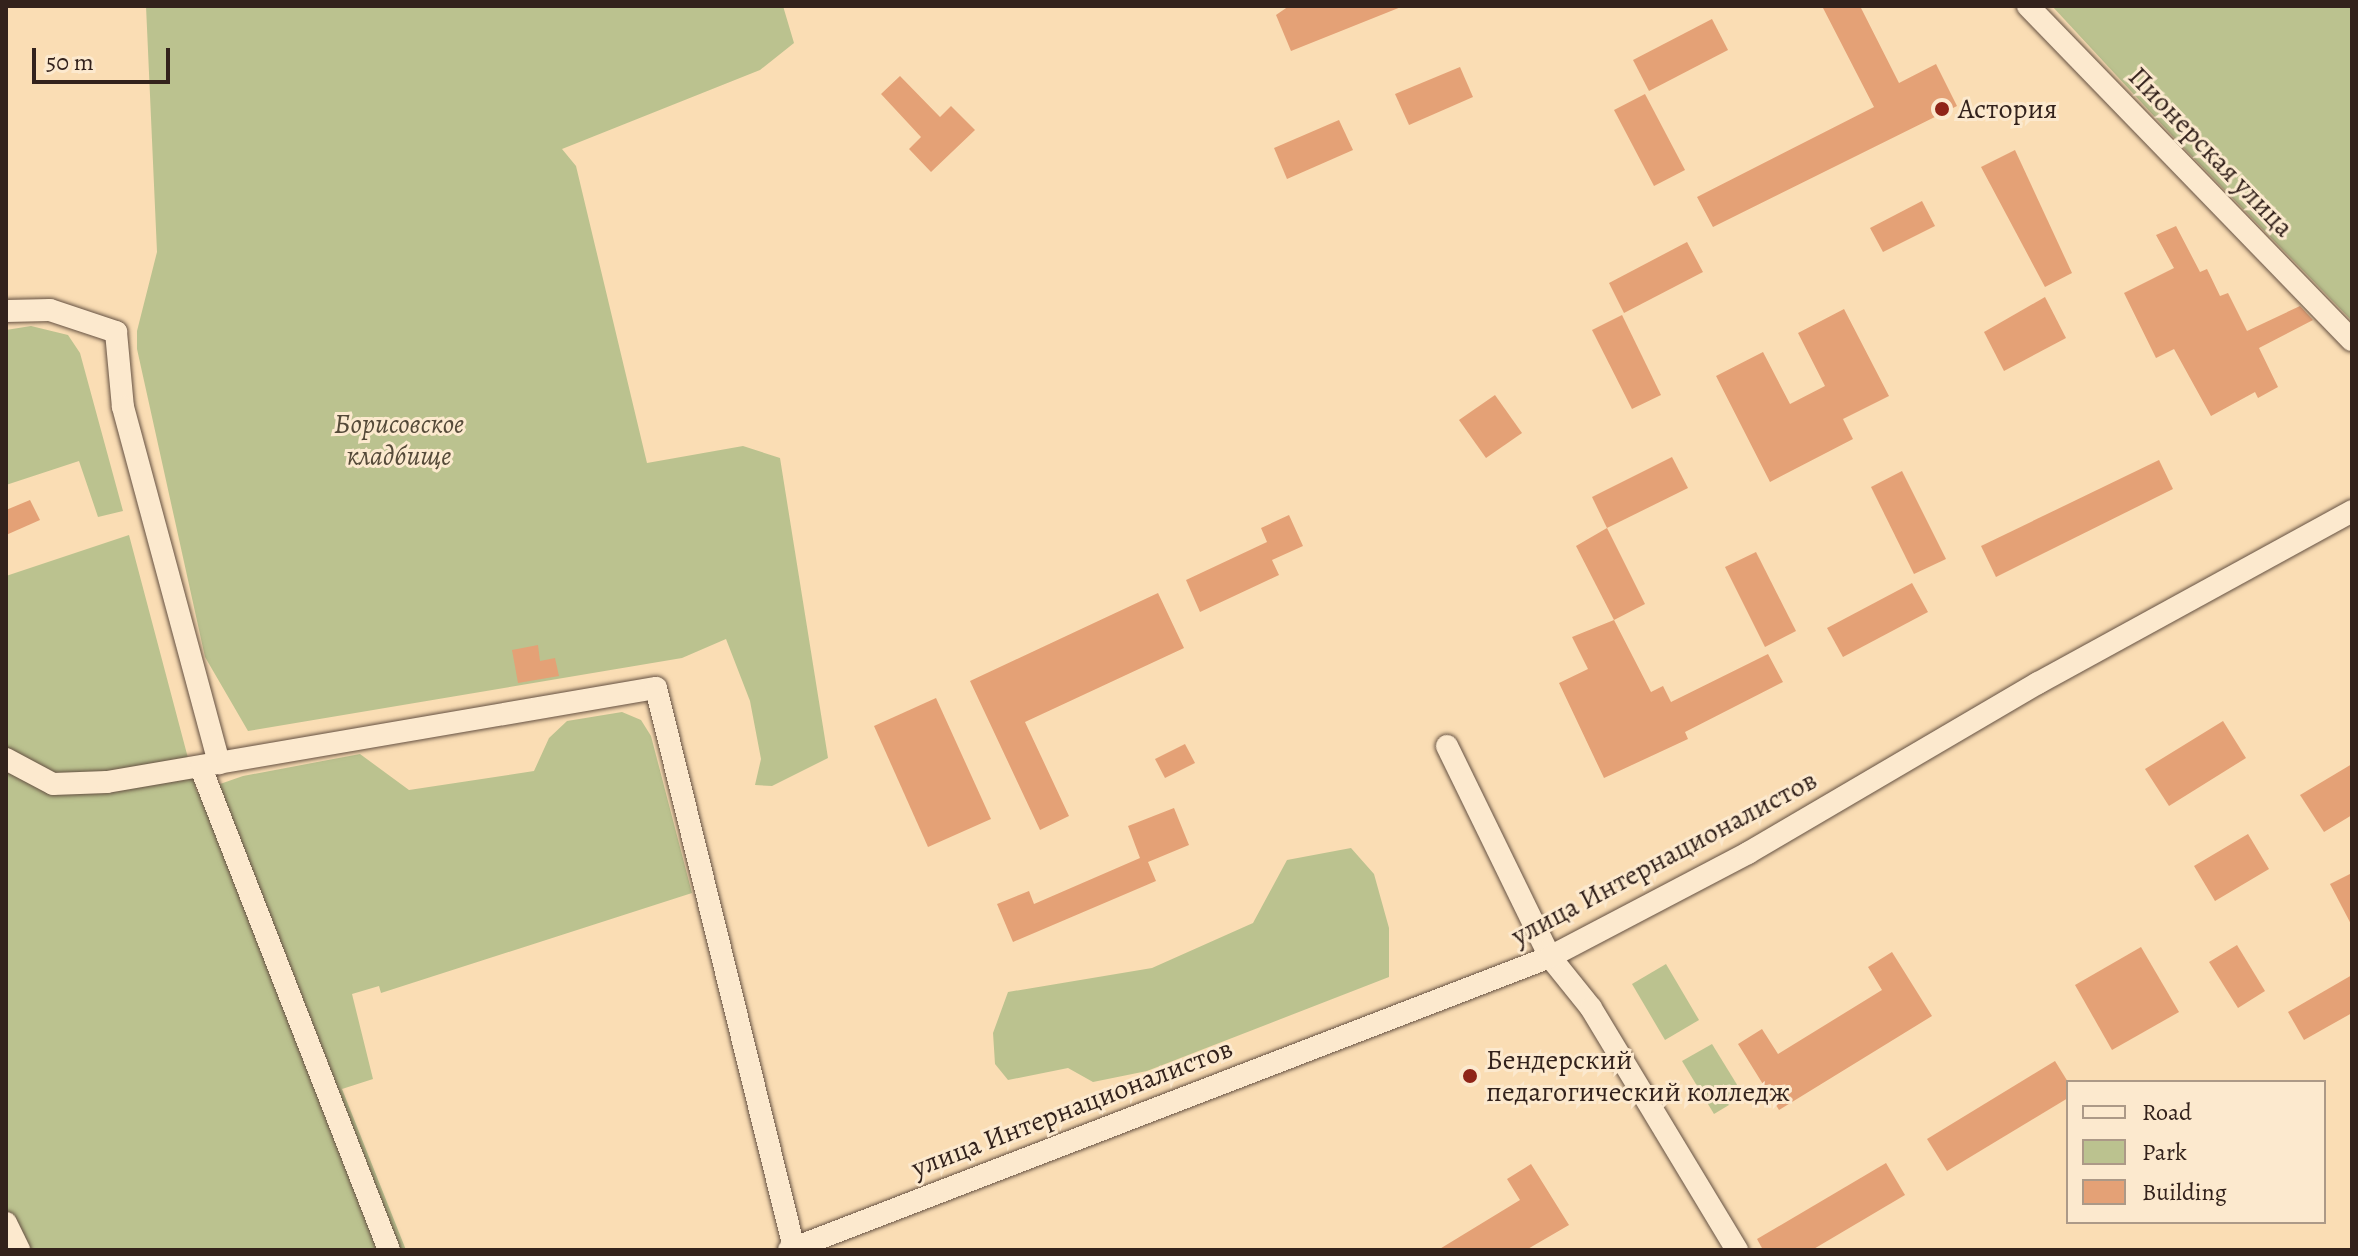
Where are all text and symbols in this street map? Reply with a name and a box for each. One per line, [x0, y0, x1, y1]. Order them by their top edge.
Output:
scale bar [36, 32, 174, 82]
text: 50 m [46, 46, 94, 78]
street label: Пионерская улица [2121, 60, 2301, 244]
place label: Астория [1958, 92, 2057, 126]
marker: Астория [1933, 100, 1951, 118]
park label: Борисовское кладбище [334, 407, 464, 473]
street label: улица Интернационалистов [1506, 763, 1822, 953]
street label: улица Интернационалистов [907, 1031, 1237, 1185]
place label: Бендерский педагогический колледж [1486, 1043, 1790, 1109]
marker: Бендерский педагогический колледж [1461, 1067, 1479, 1085]
legend [2066, 1080, 2326, 1224]
text: Road [2142, 1096, 2192, 1128]
text: Park [2142, 1136, 2187, 1168]
text: Building [2142, 1176, 2227, 1208]

